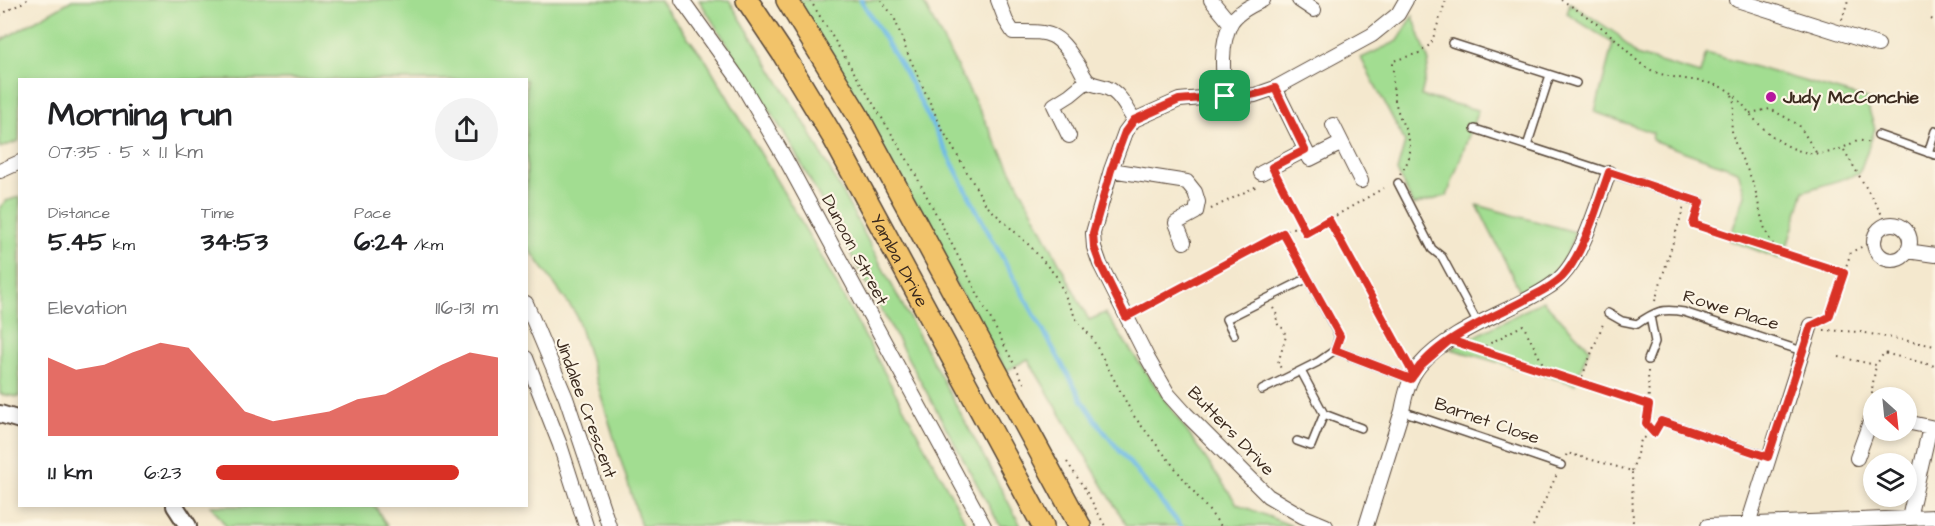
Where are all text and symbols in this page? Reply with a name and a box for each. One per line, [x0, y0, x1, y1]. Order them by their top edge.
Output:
pin [1199, 70, 1250, 121]
icon: arrive [1208, 79, 1241, 112]
place label: Judy McConchie [1782, 85, 1919, 111]
marker: Judy McConchie [1764, 90, 1778, 104]
text: Morning run [48, 92, 232, 138]
button: share [435, 98, 498, 161]
text: 07:35 · 5 × 1.1 km [48, 138, 203, 166]
street label: Dunoon Street [815, 190, 895, 310]
text: Distance [48, 202, 110, 224]
text: Time [201, 202, 235, 224]
text: Pace [354, 202, 391, 224]
street label: Yamba Drive [864, 209, 935, 312]
text: 5.45 [48, 224, 106, 260]
text: 34:53 [201, 224, 268, 260]
text: 6:24 [354, 224, 407, 260]
text: km [106, 234, 135, 256]
text: /km [407, 234, 443, 256]
street label: Rowe Place [1680, 284, 1782, 337]
text: Elevation [48, 294, 127, 322]
text: 116–131 m [435, 294, 498, 322]
street label: Jindalee Crescent [549, 334, 623, 482]
street label: Butters Drive [1182, 381, 1280, 482]
north arrow [1863, 387, 1917, 441]
map controls [1863, 387, 1917, 507]
street label: Barnet Close [1431, 391, 1543, 451]
button: layers [1863, 453, 1917, 507]
text: 1.1 km [48, 459, 92, 487]
text: 6:23 [144, 459, 182, 487]

